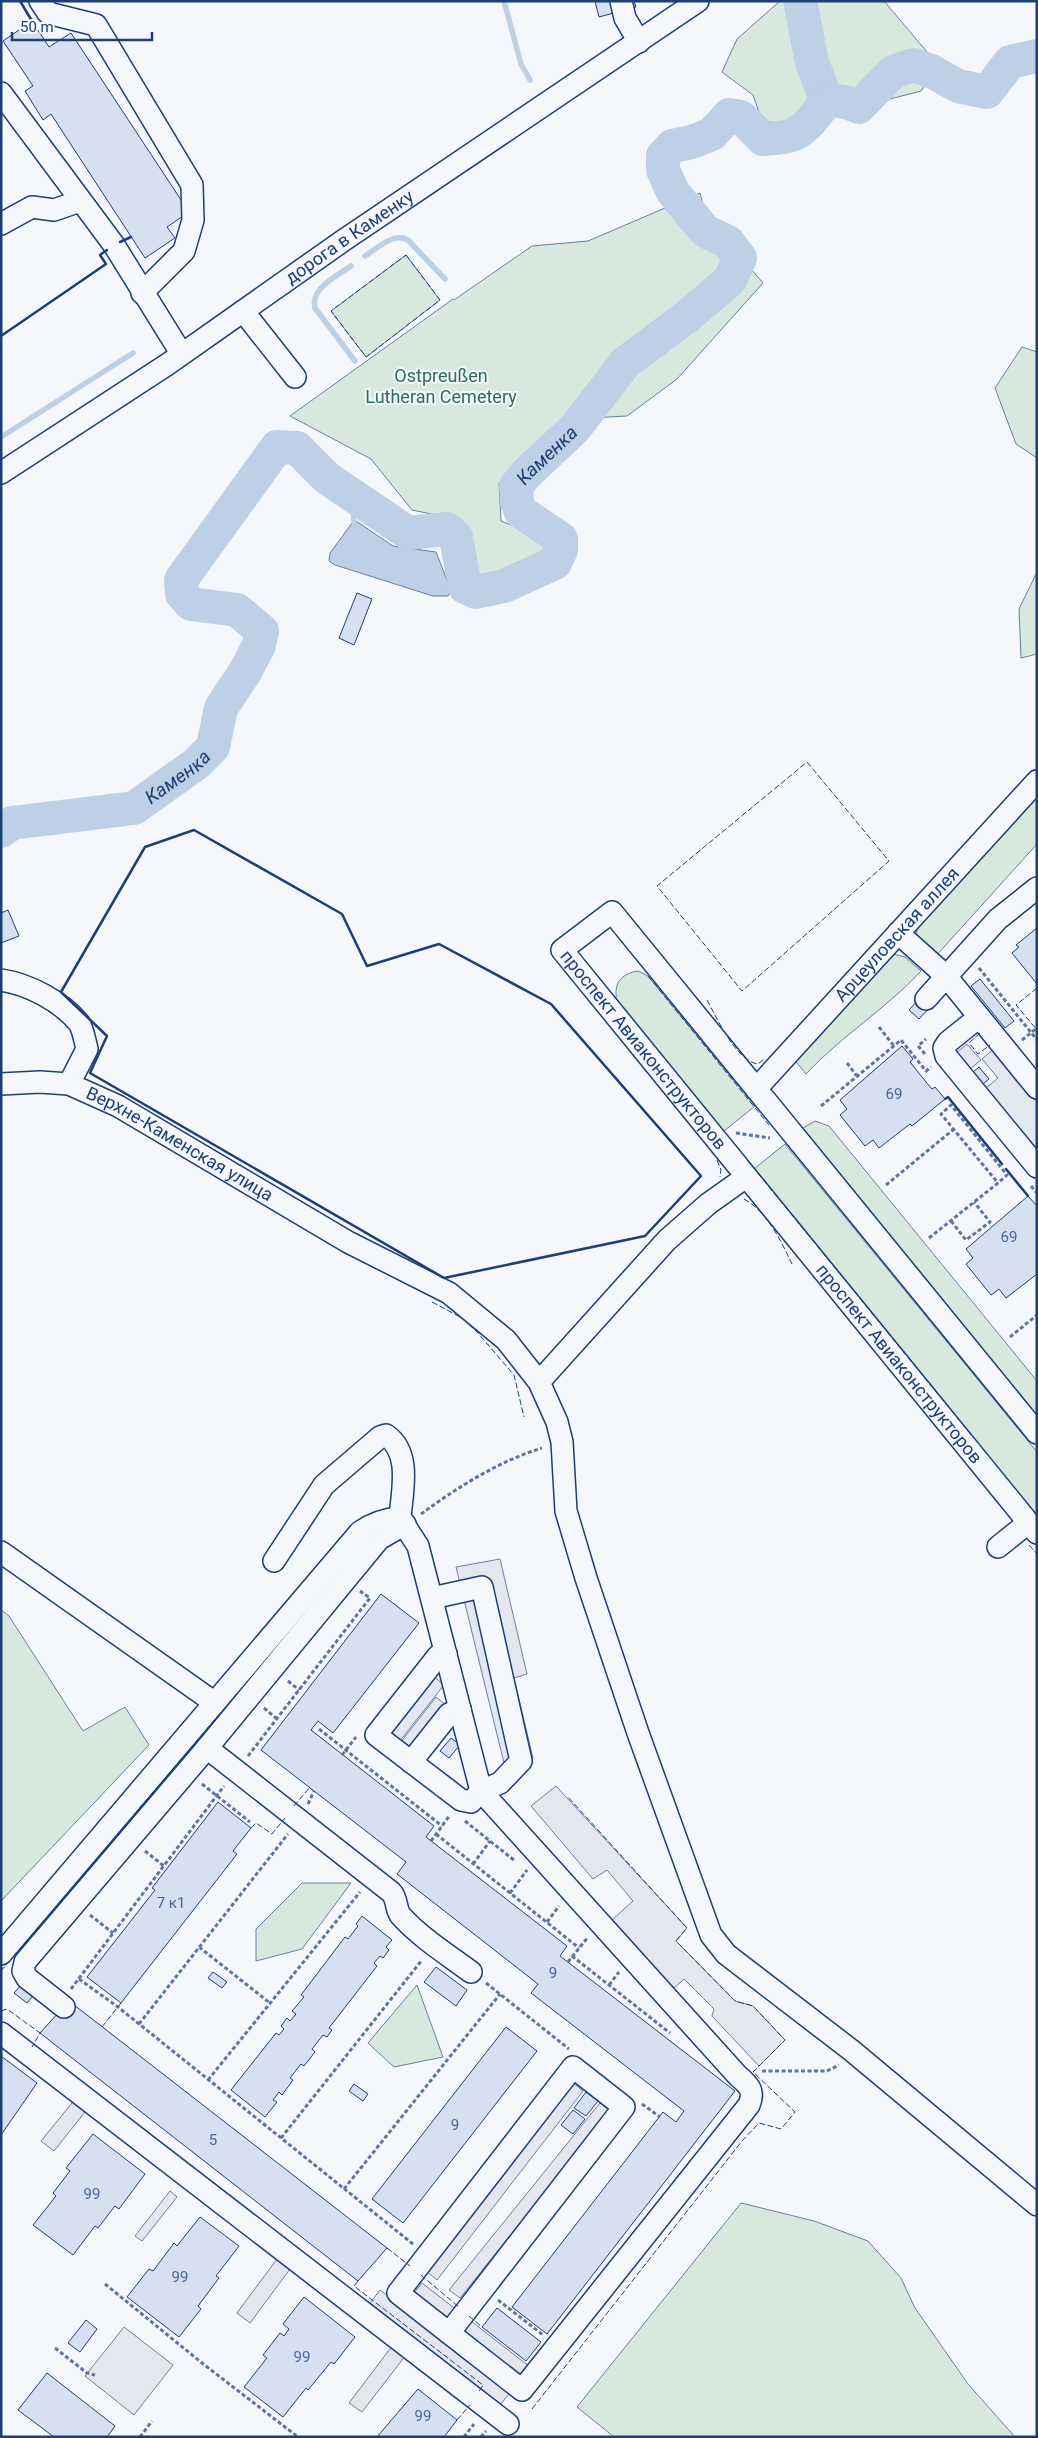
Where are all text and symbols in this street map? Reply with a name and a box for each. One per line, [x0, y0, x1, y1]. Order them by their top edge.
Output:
scale bar [12, 10, 152, 42]
text: 50 m [20, 18, 54, 36]
street label: дорога в Каменку [281, 185, 418, 288]
park label: Ostpreußen Lutheran Cemetery [365, 365, 517, 407]
water label: Каменка [511, 421, 582, 489]
water label: Каменка [140, 745, 215, 809]
street label: Арцеуловская аллея [830, 863, 963, 1006]
street label: проспект Авиаконструкторов [556, 946, 731, 1154]
street label: Верхне-Каменская улица [83, 1082, 277, 1205]
house number: 69 [886, 1085, 902, 1103]
house number: 69 [1001, 1228, 1017, 1246]
street label: проспект Авиаконструкторов [812, 1260, 987, 1467]
house number: 7 к1 [157, 1894, 185, 1912]
house number: 9 [549, 1964, 557, 1982]
house number: 9 [451, 2116, 459, 2134]
house number: 5 [209, 2131, 217, 2149]
house number: 99 [84, 2185, 100, 2203]
house number: 99 [172, 2268, 188, 2286]
house number: 99 [294, 2348, 310, 2366]
house number: 99 [415, 2407, 431, 2425]

